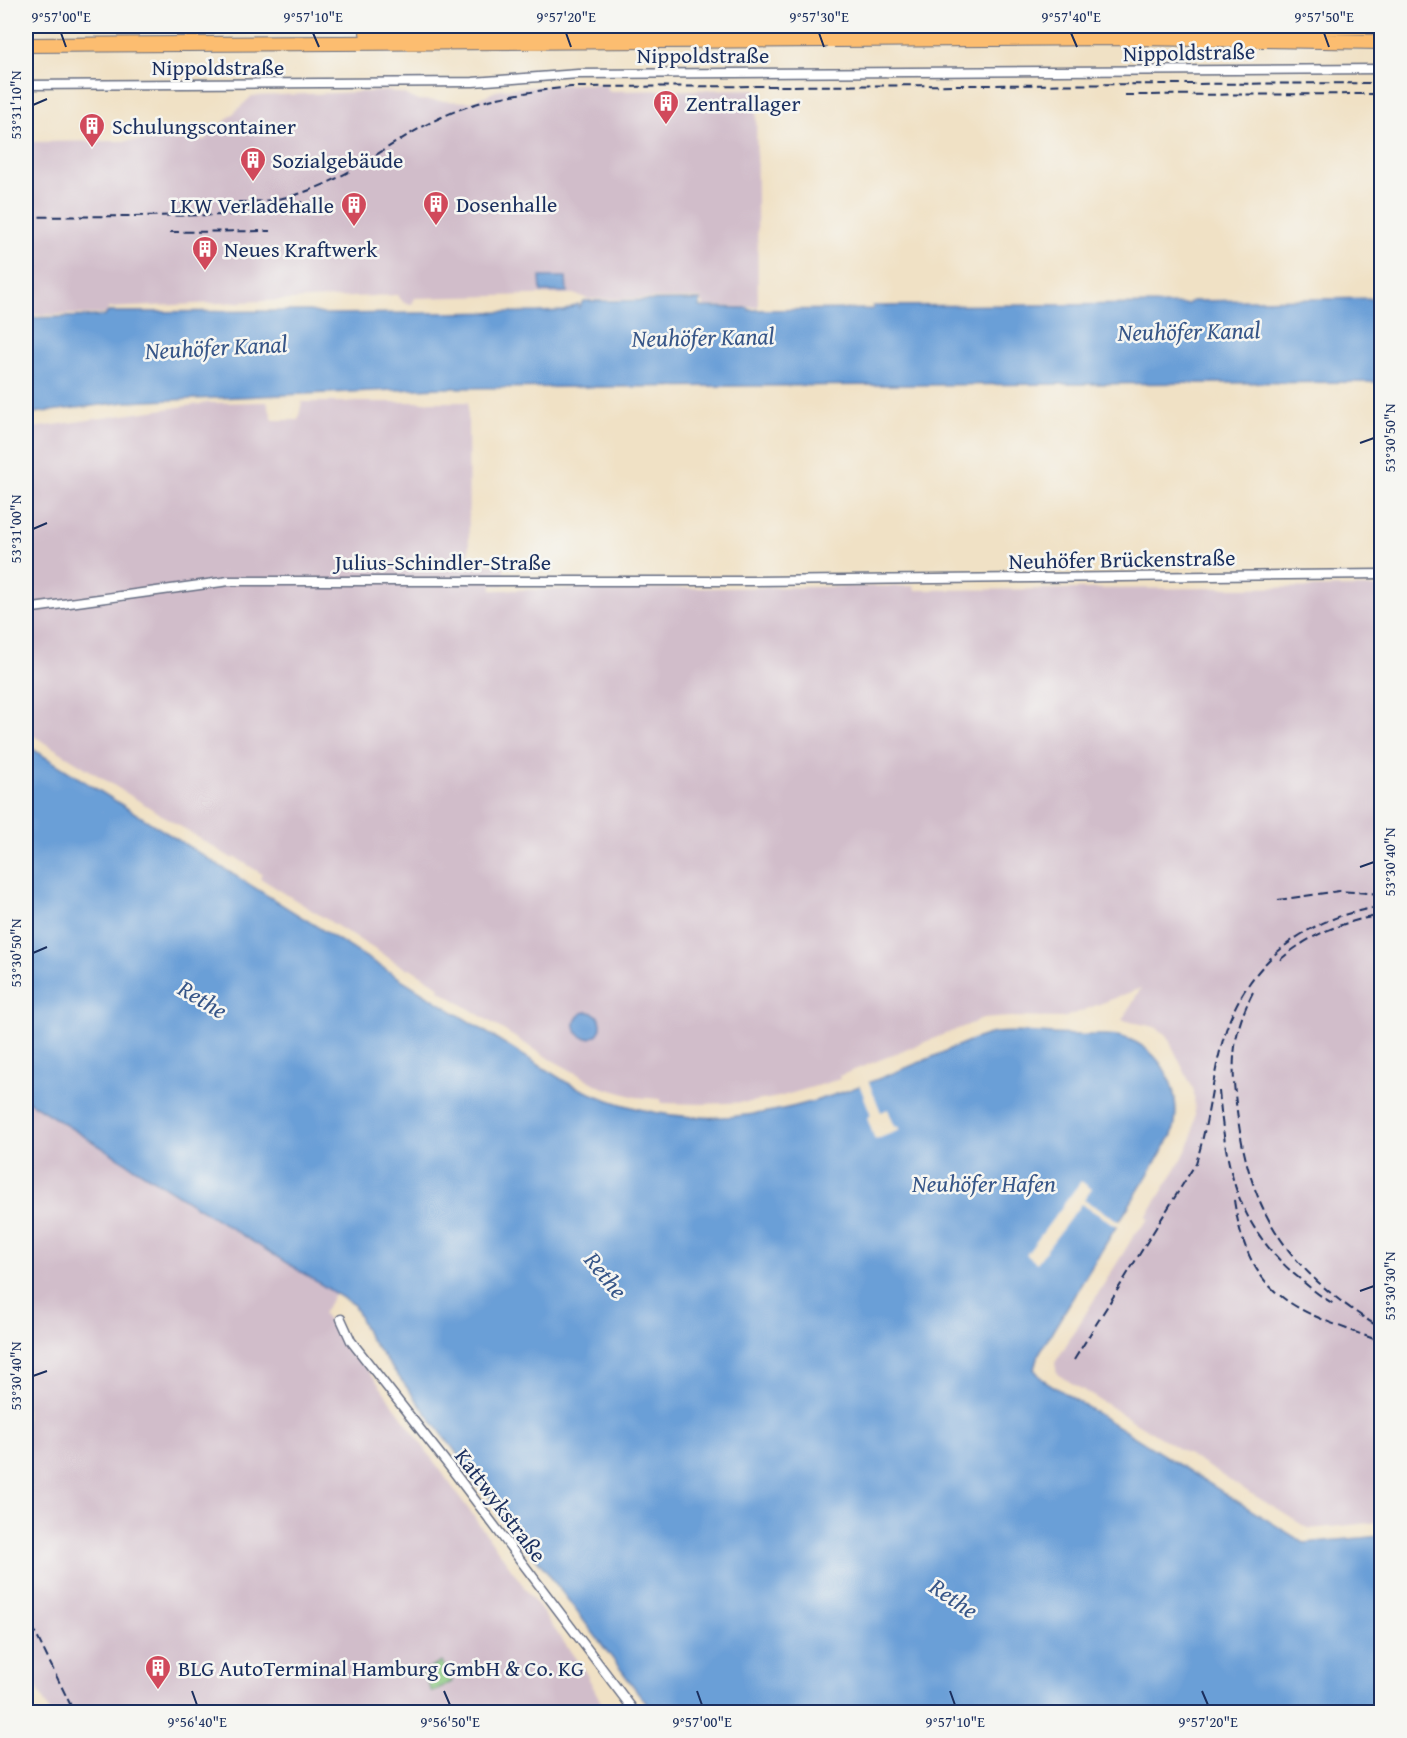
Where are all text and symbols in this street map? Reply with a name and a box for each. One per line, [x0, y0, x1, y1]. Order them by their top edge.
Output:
text: 9°57'00"E [31, 6, 91, 27]
text: 9°57'10"E [283, 6, 343, 27]
text: 9°57'20"E [536, 6, 596, 27]
text: 9°57'30"E [789, 6, 849, 27]
text: 9°57'40"E [1041, 6, 1101, 27]
text: 9°57'50"E [1294, 6, 1354, 27]
street label: Nippoldstraße [1123, 35, 1255, 69]
street label: Nippoldstraße [637, 39, 769, 71]
street label: Nippoldstraße [152, 51, 284, 83]
text: 53°31'10"N [5, 70, 26, 139]
place label: Zentrallager [686, 87, 800, 119]
building icon: Zentrallager [651, 88, 681, 126]
place label: Schulungscontainer [112, 110, 296, 142]
building icon: Schulungscontainer [77, 111, 107, 149]
place label: Sozialgebäude [272, 144, 403, 176]
building icon: Sozialgebäude [238, 145, 268, 183]
place label: Dosenhalle [456, 188, 557, 220]
place label: LKW Verladehalle [170, 189, 334, 221]
building icon: Dosenhalle [421, 189, 451, 227]
building icon: LKW Verladehalle [339, 190, 369, 228]
place label: Neues Kraftwerk [224, 233, 378, 265]
building icon: Neues Kraftwerk [190, 234, 220, 272]
water label: Neuhöfer Kanal [1116, 312, 1261, 350]
water label: Neuhöfer Kanal [630, 318, 775, 356]
water label: Neuhöfer Kanal [143, 326, 288, 368]
text: 53°30'50"N [1379, 403, 1400, 472]
text: 53°31'00"N [5, 494, 26, 563]
street label: Neuhöfer Brückenstraße [1008, 541, 1236, 577]
street label: Julius-Schindler-Straße [332, 546, 551, 578]
text: 53°30'40"N [1379, 827, 1400, 896]
text: 53°30'50"N [5, 918, 26, 987]
water label: Rethe [171, 970, 235, 1028]
water label: Neuhöfer Hafen [911, 1166, 1056, 1201]
water label: Rethe [575, 1243, 636, 1306]
text: 53°30'30"N [1379, 1251, 1400, 1320]
text: 53°30'40"N [5, 1341, 26, 1410]
street label: Kattwykstraße [447, 1441, 555, 1569]
water label: Rethe [922, 1568, 986, 1627]
place label: BLG AutoTerminal Hamburg GmbH & Co. KG [178, 1652, 584, 1684]
building icon: BLG AutoTerminal Hamburg GmbH & Co. KG [143, 1653, 173, 1691]
text: 9°56'40"E [167, 1711, 227, 1732]
text: 9°56'50"E [420, 1711, 480, 1732]
text: 9°57'00"E [672, 1711, 732, 1732]
text: 9°57'10"E [925, 1711, 985, 1732]
text: 9°57'20"E [1178, 1711, 1238, 1732]

